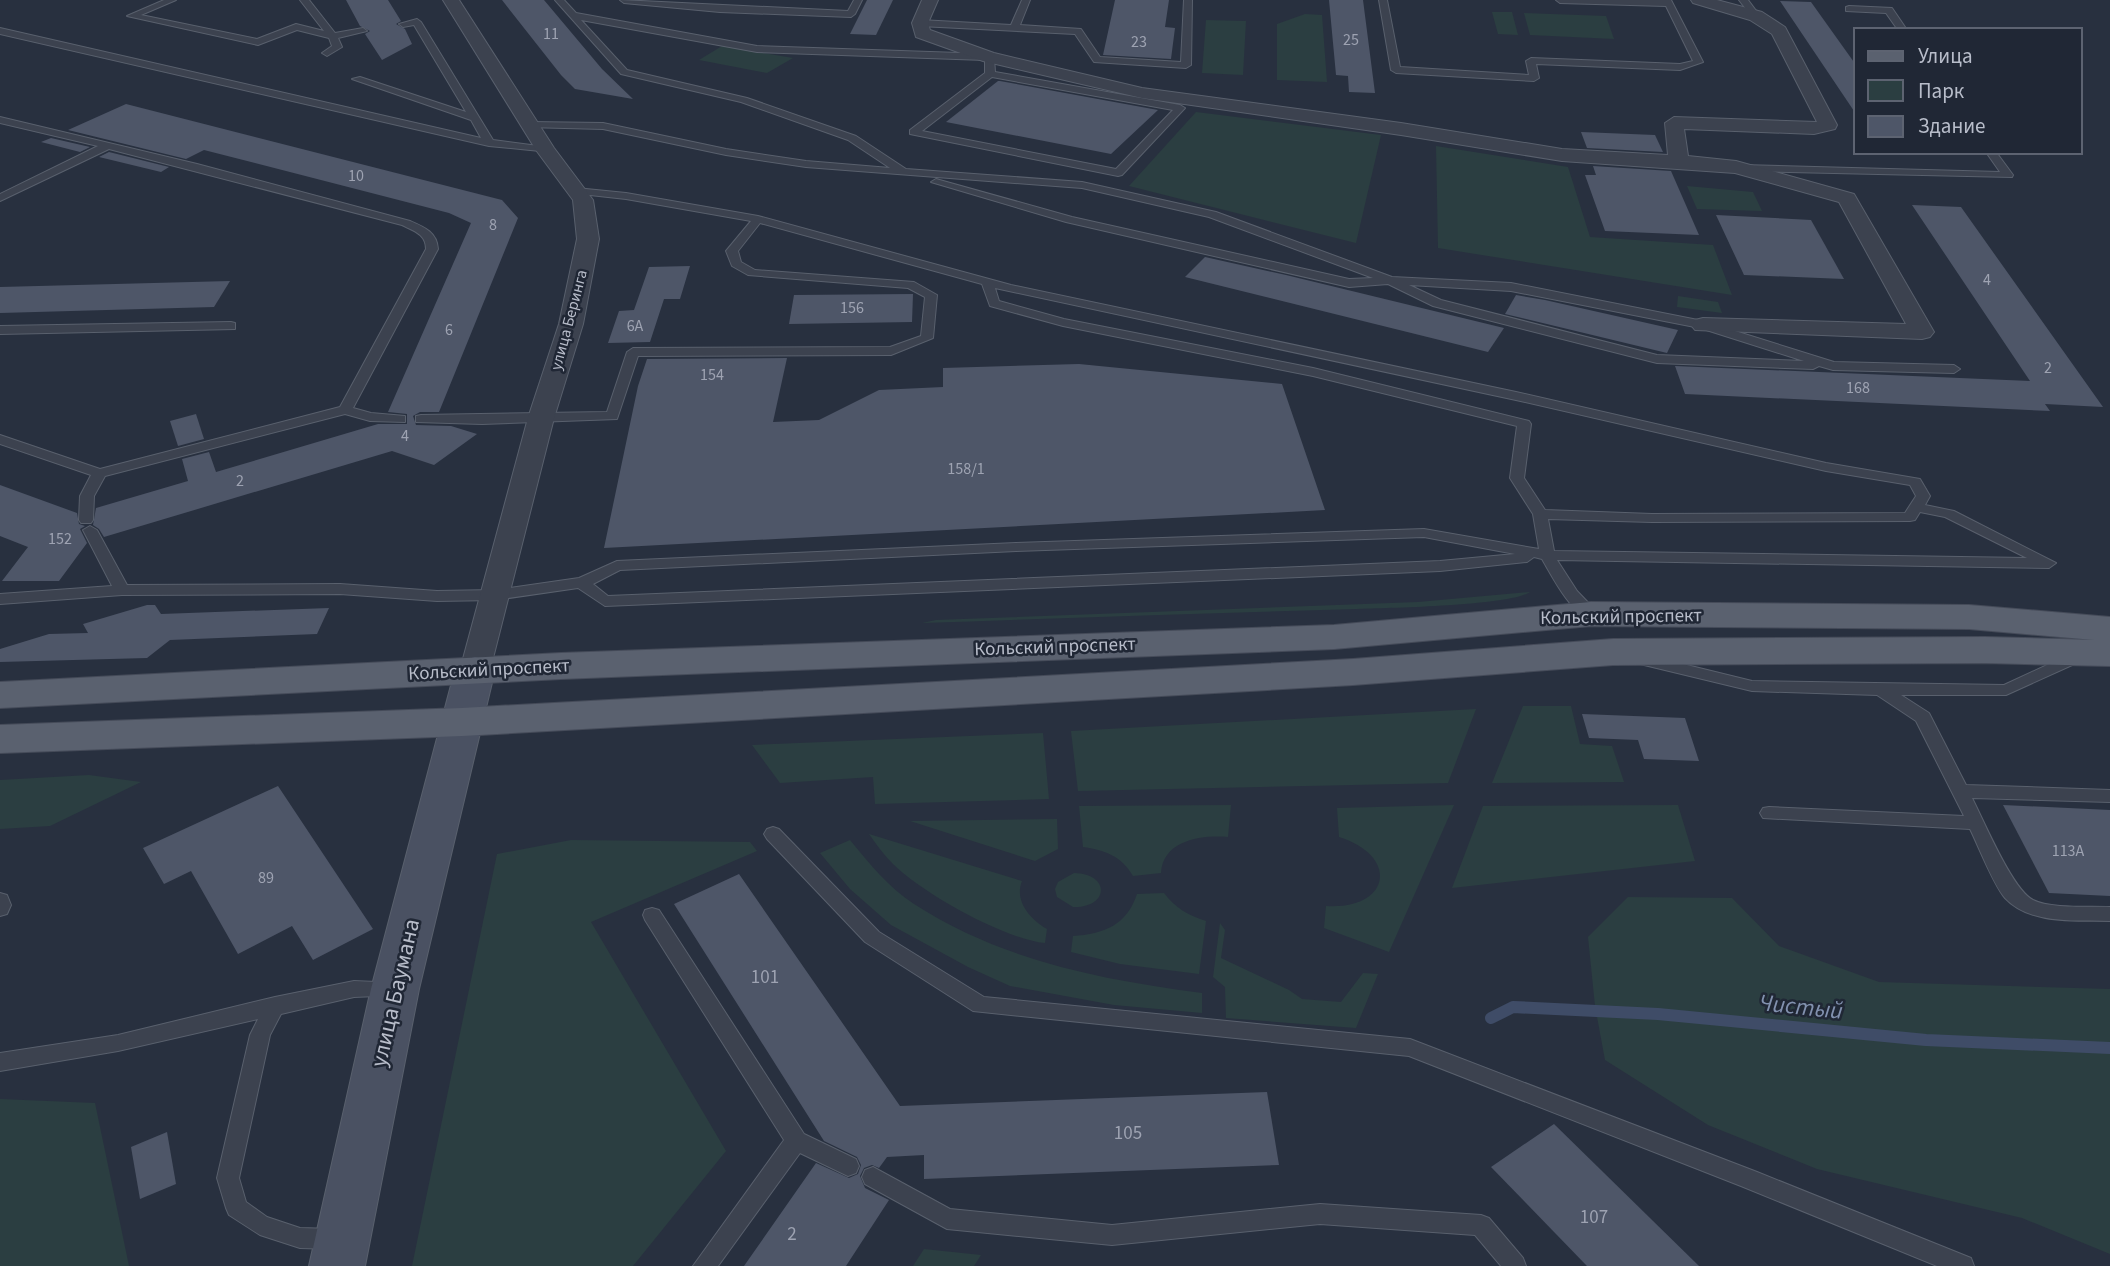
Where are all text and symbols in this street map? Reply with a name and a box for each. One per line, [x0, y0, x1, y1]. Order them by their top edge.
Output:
house number: 11 [543, 23, 559, 45]
legend [1854, 28, 2082, 154]
house number: 25 [1343, 29, 1359, 51]
house number: 23 [1131, 31, 1147, 53]
text: Улица [1918, 41, 1973, 71]
text: Парк [1918, 76, 1965, 106]
text: Здание [1918, 111, 1986, 141]
house number: 10 [348, 165, 364, 187]
house number: 8 [489, 214, 497, 236]
street label: улица Беринга [545, 267, 593, 373]
house number: 4 [1983, 269, 1991, 291]
house number: 156 [840, 297, 864, 319]
house number: 6А [627, 315, 644, 337]
house number: 6 [445, 319, 453, 341]
house number: 2 [2044, 357, 2052, 379]
house number: 154 [700, 364, 724, 386]
house number: 168 [1846, 377, 1870, 399]
house number: 4 [401, 425, 409, 447]
house number: 158/1 [947, 458, 985, 480]
house number: 2 [236, 470, 244, 492]
house number: 152 [48, 528, 72, 550]
street label: Кольский проспект [1540, 602, 1702, 632]
street label: Кольский проспект [974, 631, 1137, 663]
street label: Кольский проспект [408, 652, 571, 688]
house number: 113А [2052, 840, 2085, 862]
house number: 89 [258, 867, 274, 889]
street label: улица Баумана [362, 916, 428, 1070]
house number: 101 [751, 964, 779, 991]
water label: Чистый [1757, 985, 1845, 1029]
house number: 105 [1114, 1120, 1142, 1147]
house number: 107 [1580, 1204, 1608, 1231]
house number: 2 [787, 1221, 797, 1248]

